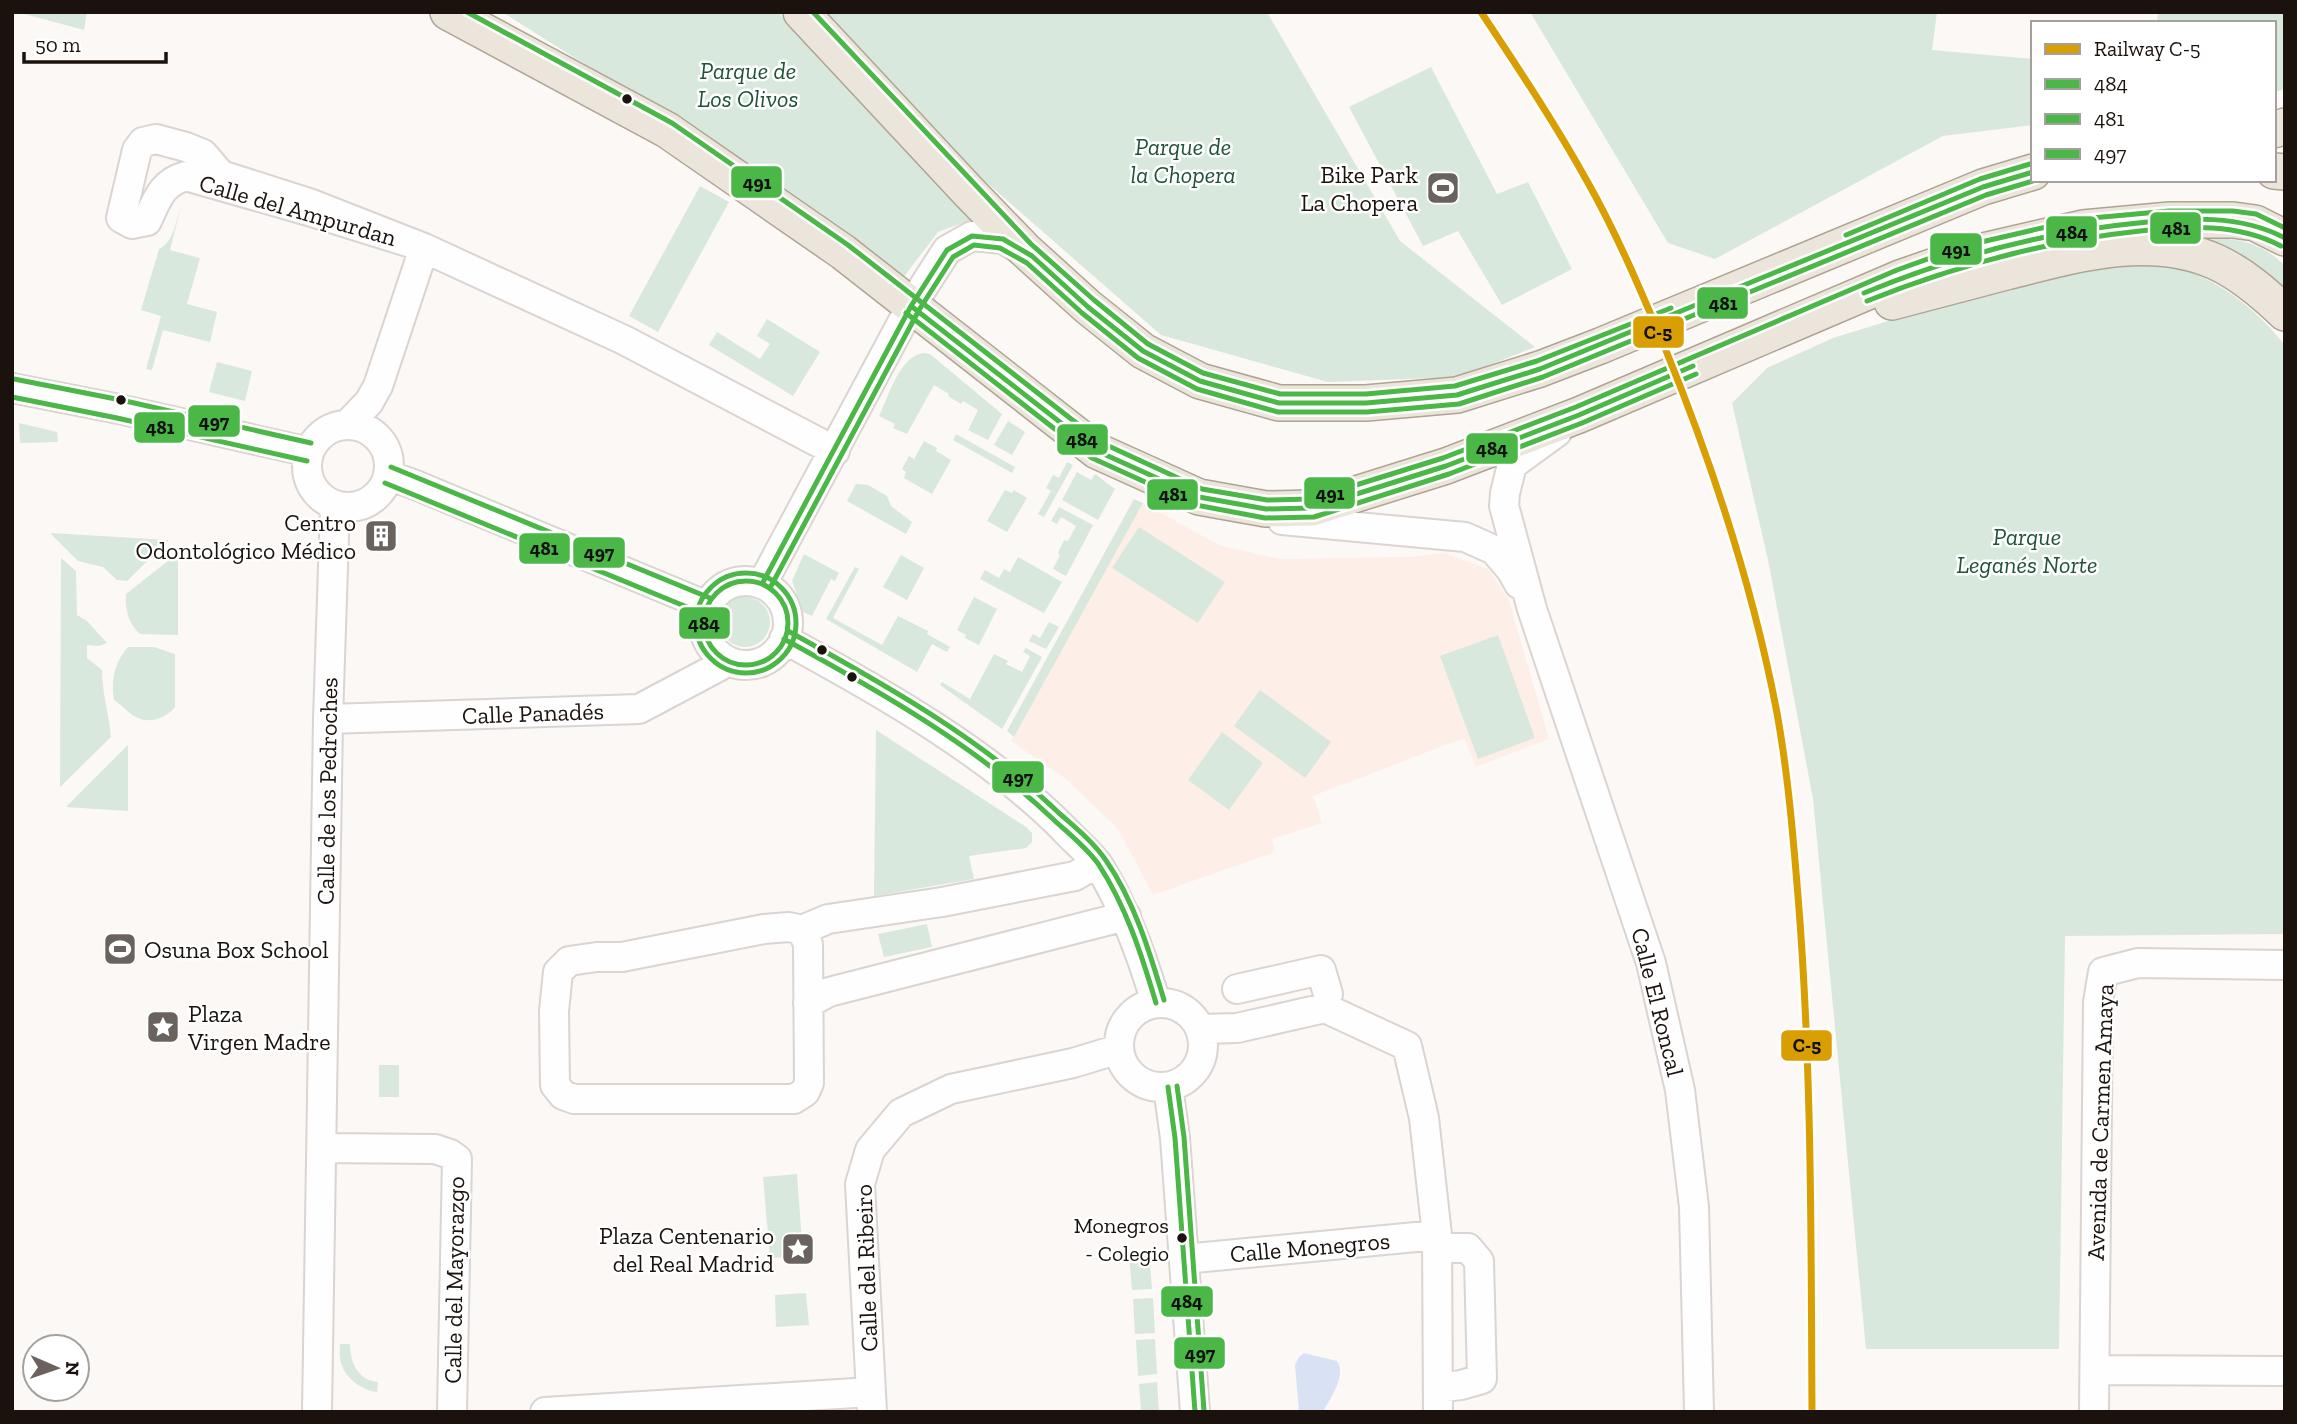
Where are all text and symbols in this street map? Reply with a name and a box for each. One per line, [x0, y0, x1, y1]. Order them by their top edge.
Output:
scale bar [24, 21, 166, 65]
legend [2031, 21, 2276, 182]
text: 50 m [35, 32, 81, 57]
text: Railway C-5 [2094, 36, 2201, 61]
park label: Parque de Los Olivos [698, 56, 798, 113]
text: 484 [2094, 71, 2128, 96]
unlabelled marker [620, 92, 634, 106]
text: 481 [2094, 106, 2125, 131]
park label: Parque de la Chopera [1130, 132, 1236, 189]
text: 497 [2094, 141, 2126, 166]
place label: Bike Park La Chopera [1300, 160, 1419, 217]
line badge: 491 [730, 165, 783, 199]
street label: Calle del Ampurdan [196, 168, 400, 252]
sports icon: Bike Park La Chopera [1424, 169, 1462, 207]
text: 491 [743, 171, 772, 194]
line badge: 481 [2149, 211, 2202, 245]
line badge: 484 [2045, 215, 2098, 249]
text: 481 [2162, 217, 2191, 240]
text: 484 [2056, 221, 2088, 244]
line badge: 491 [1929, 232, 1983, 266]
text: 491 [1942, 238, 1971, 261]
line badge: 481 [1696, 286, 1749, 320]
text: 481 [1709, 292, 1738, 315]
line badge: C-5 [1632, 315, 1685, 349]
text: C-5 [1644, 321, 1672, 344]
unlabelled marker [114, 393, 128, 407]
line badge: 497 [187, 404, 241, 438]
text: 497 [199, 410, 230, 433]
line badge: 481 [133, 411, 186, 444]
text: 481 [146, 416, 175, 439]
line badge: 484 [1056, 423, 1109, 456]
text: 484 [1066, 428, 1098, 451]
line badge: 484 [1465, 432, 1519, 465]
text: 484 [1476, 437, 1508, 460]
line badge: 491 [1303, 476, 1356, 510]
line badge: 481 [1146, 478, 1199, 511]
text: 491 [1316, 482, 1345, 505]
text: 481 [1159, 483, 1188, 506]
place label: Centro Odontológico Médico [135, 508, 356, 565]
building icon: Centro Odontológico Médico [362, 517, 400, 555]
park label: Parque Leganés Norte [1956, 522, 2098, 579]
line badge: 481 [518, 532, 571, 565]
line badge: 497 [572, 536, 626, 569]
text: 481 [530, 537, 559, 560]
text: 497 [584, 541, 615, 564]
line badge: 484 [678, 606, 731, 640]
text: 484 [688, 612, 720, 635]
unlabelled marker [815, 643, 829, 657]
unlabelled marker [845, 670, 859, 684]
street label: Calle de los Pedroches [311, 677, 343, 905]
street label: Calle Panadés [461, 696, 605, 730]
line badge: 497 [991, 760, 1045, 794]
text: 497 [1003, 766, 1034, 789]
street label: Calle El Roncal [1626, 925, 1690, 1079]
sports icon: Osuna Box School [101, 930, 139, 968]
place label: Osuna Box School [144, 935, 329, 964]
street label: Avenida de Carmen Amaya [2081, 983, 2119, 1261]
place label: Plaza Virgen Madre [187, 999, 331, 1056]
place icon: Plaza Virgen Madre [144, 1008, 182, 1046]
line badge: C-5 [1780, 1029, 1833, 1062]
text: C-5 [1793, 1034, 1821, 1057]
street label: Calle del Mayorazgo [438, 1176, 470, 1384]
street label: Calle del Ribeiro [849, 1184, 883, 1352]
place label: Monegros - Colegio [1074, 1212, 1169, 1267]
place label: Plaza Centenario del Real Madrid [599, 1221, 774, 1278]
street label: Calle Monegros [1229, 1226, 1391, 1268]
place icon: Plaza Centenario del Real Madrid [779, 1230, 817, 1268]
marker: Monegros - Colegio [1175, 1231, 1189, 1245]
line badge: 484 [1160, 1285, 1214, 1318]
text: 484 [1171, 1290, 1203, 1313]
north arrow [21, 1333, 91, 1403]
line badge: 497 [1173, 1336, 1226, 1370]
text: 497 [1185, 1342, 1216, 1365]
text: N [61, 1361, 84, 1376]

